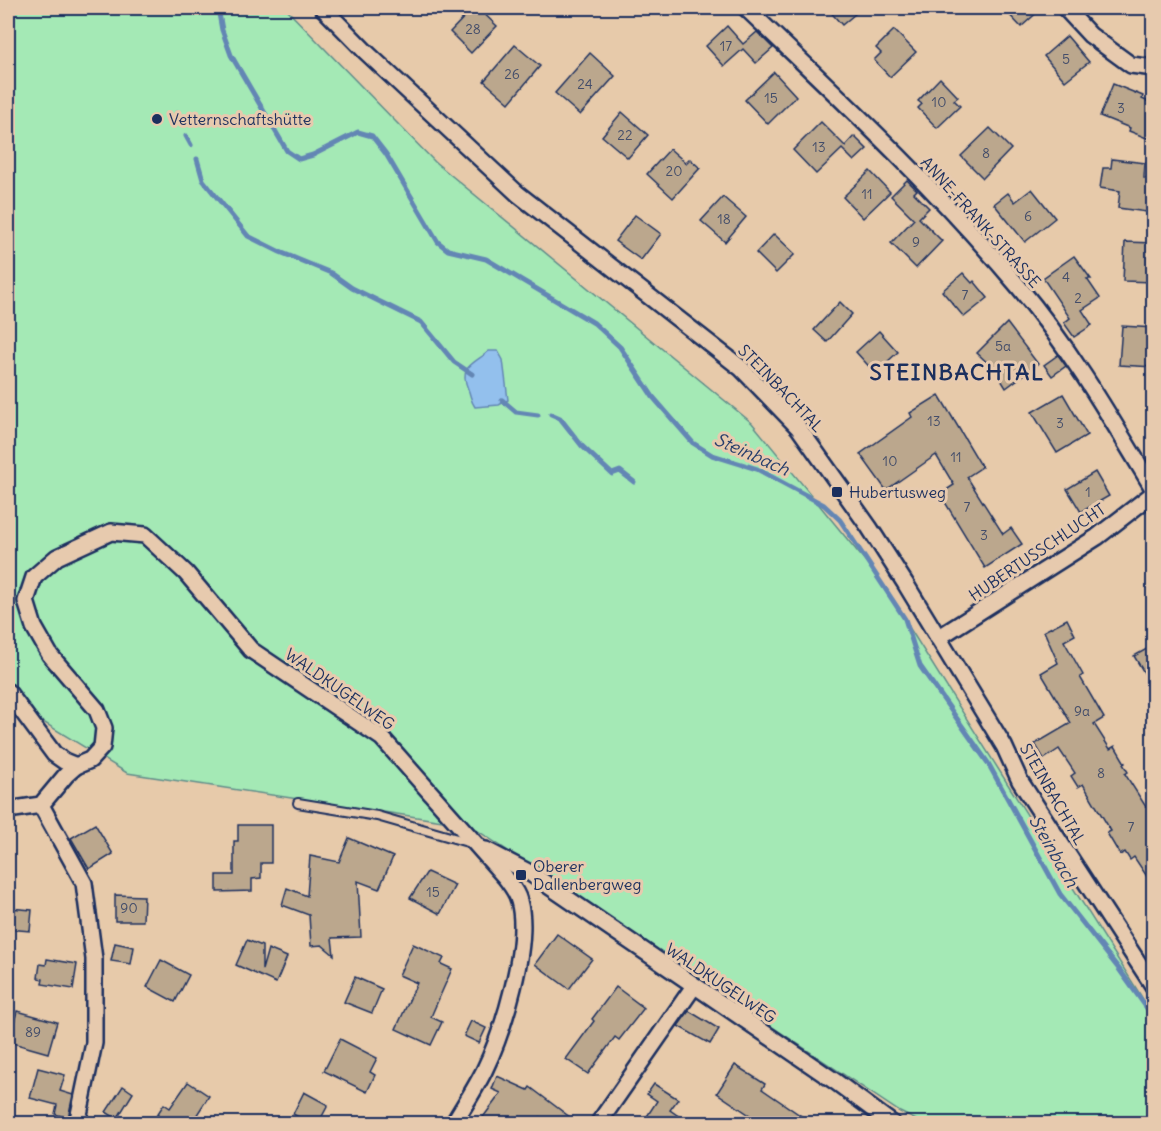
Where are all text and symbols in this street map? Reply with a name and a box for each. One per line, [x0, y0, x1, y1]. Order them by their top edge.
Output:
house number: 28 [465, 20, 481, 38]
house number: 17 [720, 37, 732, 55]
house number: 5 [1062, 50, 1070, 68]
house number: 26 [504, 65, 520, 83]
house number: 24 [577, 75, 593, 93]
house number: 15 [764, 89, 778, 107]
house number: 10 [932, 93, 946, 111]
house number: 3 [1117, 99, 1125, 117]
place label: Vetternschaftshütte [169, 109, 311, 129]
marker: Vetternschaftshütte [150, 112, 164, 126]
house number: 22 [617, 126, 633, 144]
house number: 13 [812, 138, 826, 156]
house number: 8 [982, 144, 990, 162]
street label: ANNE-FRANK-STRASSE [917, 152, 1045, 292]
house number: 20 [666, 162, 682, 180]
house number: 11 [861, 185, 873, 203]
house number: 6 [1024, 207, 1032, 225]
house number: 18 [717, 210, 731, 228]
house number: 9 [912, 233, 920, 251]
house number: 4 [1062, 268, 1070, 286]
house number: 7 [962, 286, 969, 304]
house number: 2 [1074, 289, 1082, 307]
house number: 5a [995, 337, 1011, 355]
street label: STEINBACHTAL [734, 340, 828, 436]
district label: STEINBACHTAL [870, 358, 1044, 386]
house number: 13 [927, 412, 941, 430]
house number: 3 [1056, 414, 1064, 432]
water label: Steinbach [711, 427, 794, 481]
house number: 11 [950, 448, 962, 466]
house number: 10 [883, 452, 897, 470]
place label: Hubertusweg [849, 482, 946, 502]
house number: 1 [1085, 483, 1091, 501]
marker: Hubertusweg [830, 485, 844, 499]
house number: 7 [964, 498, 971, 516]
street label: HUBERTUSSCHLUCHT [965, 499, 1109, 605]
house number: 3 [980, 526, 988, 544]
street label: WALDKUGELWEG [281, 644, 399, 734]
house number: 9a [1074, 702, 1090, 720]
street label: STEINBACHTAL [1016, 740, 1090, 849]
house number: 8 [1097, 764, 1105, 782]
water label: Steinbach [1024, 811, 1084, 892]
house number: 7 [1128, 818, 1135, 836]
place label: Oberer Dallenbergweg [533, 856, 641, 894]
marker: Oberer Dallenbergweg [514, 868, 528, 882]
house number: 15 [426, 883, 440, 901]
house number: 90 [120, 899, 138, 917]
street label: WALDKUGELWEG [662, 939, 780, 1027]
house number: 89 [25, 1023, 41, 1041]

